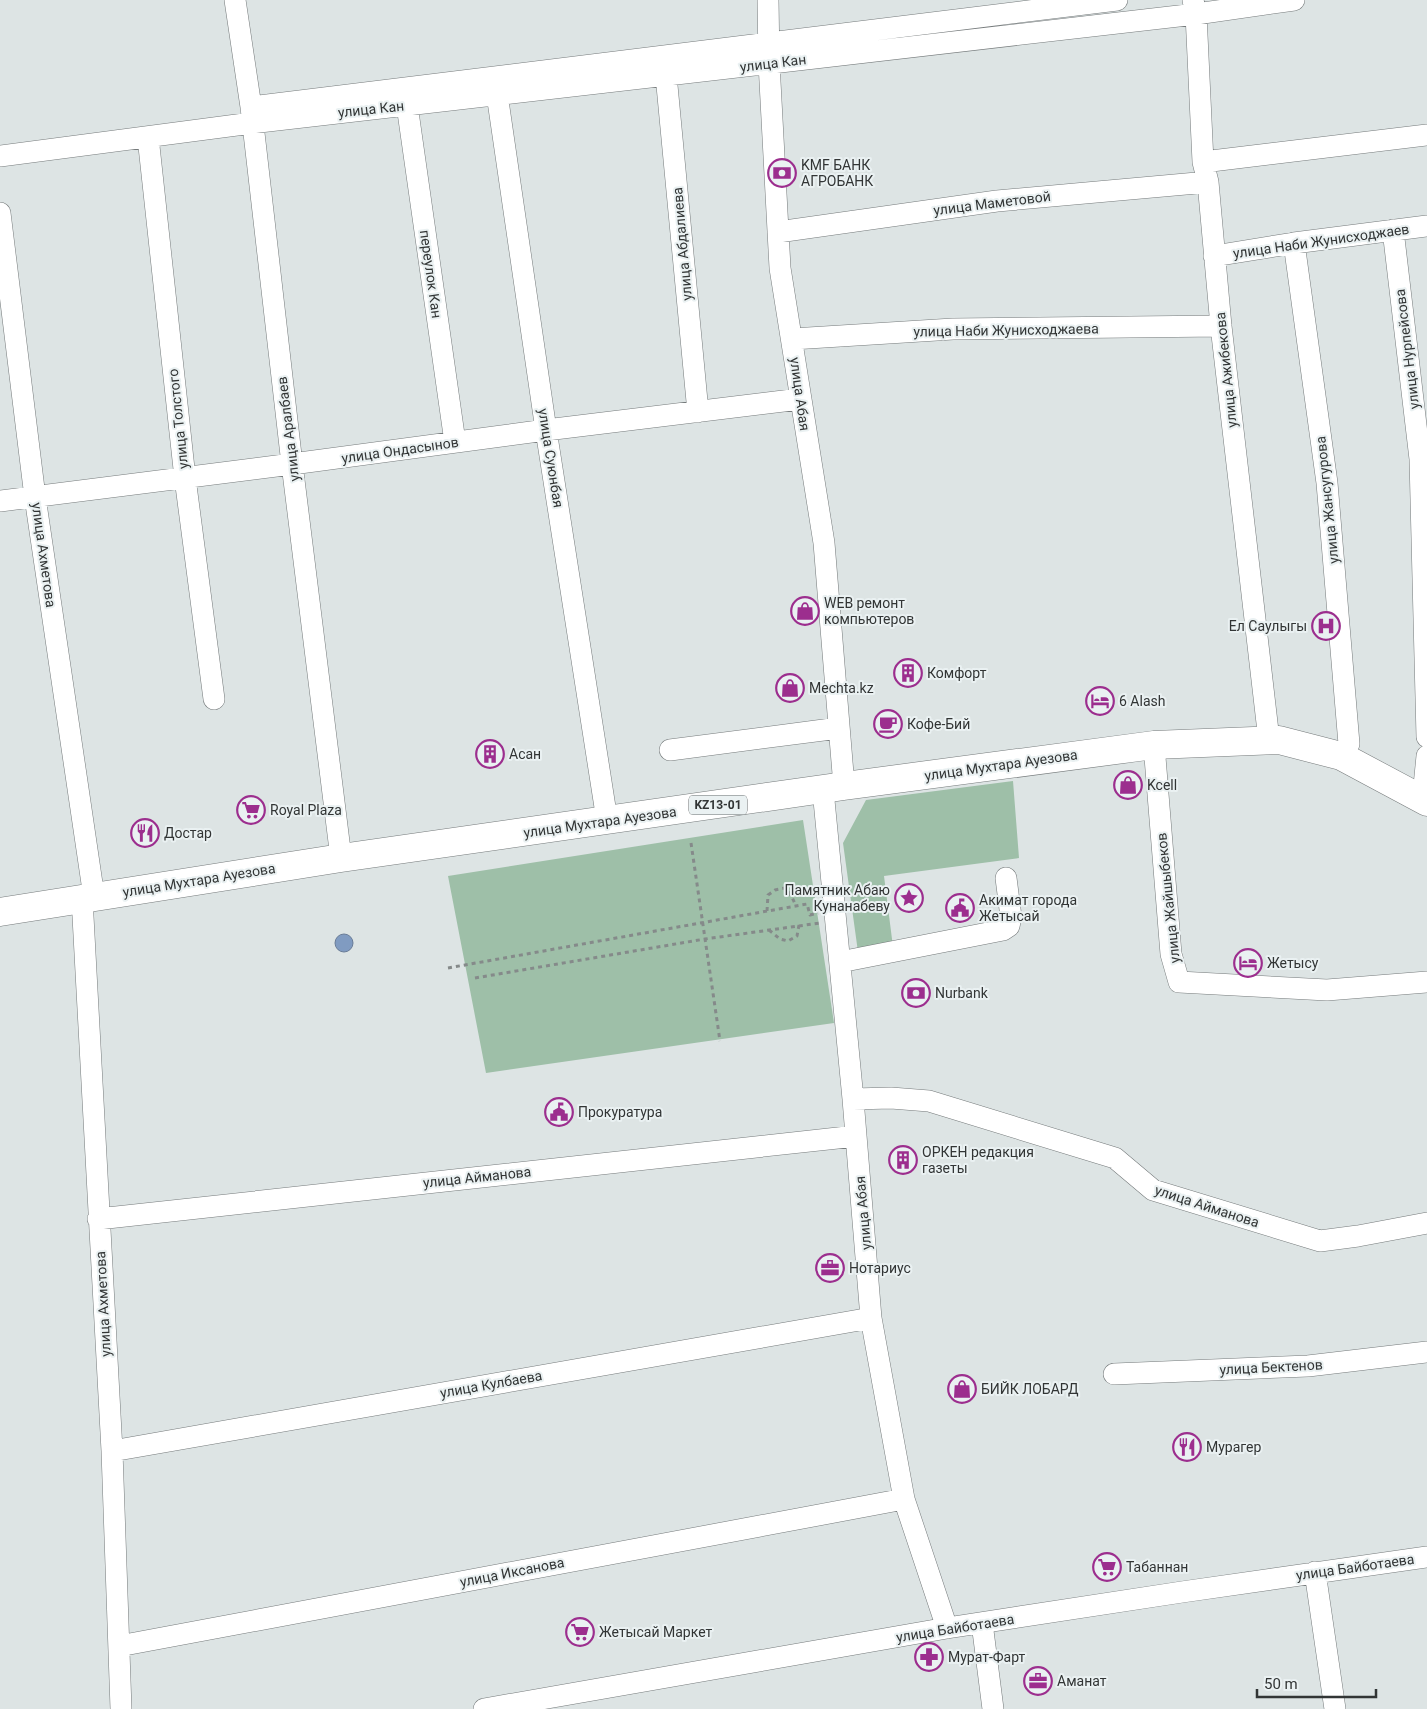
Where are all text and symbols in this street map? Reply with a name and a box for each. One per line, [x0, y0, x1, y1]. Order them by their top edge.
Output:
street label: улица Кан [739, 51, 807, 75]
street label: улица Кан [337, 98, 405, 120]
place label: KMF БАНК АГРОБАНК [801, 157, 873, 189]
bank icon: KMF БАНК АГРОБАНК [767, 158, 797, 188]
street label: улица Абдалиева [669, 187, 695, 301]
street label: улица Маметовой [932, 188, 1052, 218]
street label: улица Наби Жунисходжаев [1232, 221, 1410, 261]
street label: переулок Кан [417, 229, 445, 319]
street label: улица Нурпейсова [1392, 288, 1422, 410]
street label: улица Ажибекова [1212, 311, 1240, 429]
street label: улица Наби Жунисходжаева [913, 320, 1099, 340]
street label: улица Абая [787, 356, 813, 432]
street label: улица Толстого [165, 368, 191, 470]
street label: улица Аралбаев [274, 376, 302, 482]
street label: улица Суюнбая [535, 407, 567, 509]
street label: улица Ондасынов [340, 434, 460, 466]
street label: улица Жансугурова [1312, 435, 1342, 565]
street label: улица Ахметова [29, 502, 59, 608]
place label: WEB ремонт компьютеров [824, 595, 914, 627]
shop icon: WEB ремонт компьютеров [790, 596, 820, 626]
hospital icon: Ел Саулыгы [1311, 611, 1341, 641]
place label: Ел Саулыгы [1229, 618, 1307, 634]
building icon: Комфорт [893, 658, 923, 688]
place label: Комфорт [927, 665, 987, 681]
shop icon: Mechta.kz [775, 673, 805, 703]
place label: Mechta.kz [809, 680, 874, 696]
hotel icon: 6 Alash [1085, 686, 1115, 716]
place label: 6 Alash [1119, 693, 1165, 709]
cafe icon: Кофе-Бий [873, 709, 903, 739]
place label: Кофе-Бий [907, 716, 970, 732]
building icon: Асан [475, 739, 505, 769]
place label: Асан [509, 746, 541, 762]
street label: улица Мухтара Ауезова [923, 746, 1079, 784]
shop icon: Kcell [1113, 770, 1143, 800]
place label: Kcell [1147, 777, 1177, 793]
supermarket icon: Royal Plaza [236, 795, 266, 825]
road number: KZ13-01 [689, 796, 747, 814]
place label: Royal Plaza [270, 802, 342, 818]
street label: улица Мухтара Ауезова [522, 803, 678, 841]
restaurant icon: Достар [130, 818, 160, 848]
place label: Достар [164, 825, 212, 841]
street label: улица Жайшыбеков [1153, 832, 1183, 964]
street label: улица Мухтара Ауезова [122, 860, 276, 900]
place label: Памятник Абаю Кунанабеву [784, 882, 890, 914]
place icon: Памятник Абаю Кунанабеву [894, 883, 924, 913]
place label: Акимат города Жетысай [979, 892, 1077, 924]
public building icon: Акимат города Жетысай [945, 893, 975, 923]
hotel icon: Жетысу [1233, 948, 1263, 978]
place label: Жетысу [1267, 955, 1319, 971]
bank icon: Nurbank [901, 978, 931, 1008]
place label: Nurbank [935, 985, 989, 1001]
public building icon: Прокуратура [544, 1097, 574, 1127]
place label: Прокуратура [578, 1104, 662, 1120]
place label: ОРКЕН редакция газеты [922, 1144, 1034, 1176]
building icon: ОРКЕН редакция газеты [888, 1145, 918, 1175]
street label: улица Айманова [422, 1163, 532, 1191]
street label: улица Абая [852, 1175, 874, 1251]
street label: улица Айманова [1153, 1182, 1261, 1230]
street label: улица Ахметова [92, 1251, 114, 1357]
office icon: Нотариус [815, 1253, 845, 1283]
place label: Нотариус [849, 1260, 911, 1276]
street label: улица Бектенов [1219, 1356, 1323, 1378]
street label: улица Кулбаева [439, 1367, 543, 1401]
shop icon: БИЙК ЛОБАРД [947, 1374, 977, 1404]
place label: БИЙК ЛОБАРД [981, 1381, 1079, 1397]
restaurant icon: Мурагер [1172, 1432, 1202, 1462]
place label: Мурагер [1206, 1439, 1261, 1455]
street label: улица Байботаева [1295, 1551, 1415, 1583]
supermarket icon: Табаннан [1092, 1552, 1122, 1582]
street label: улица Иксанова [458, 1554, 566, 1590]
place label: Табаннан [1126, 1559, 1188, 1575]
street label: улица Байботаева [895, 1611, 1015, 1645]
supermarket icon: Жетысай Маркет [565, 1617, 595, 1647]
place label: Жетысай Маркет [599, 1624, 712, 1640]
pharmacy icon: Мурат-Фарт [914, 1642, 944, 1672]
place label: Мурат-Фарт [948, 1649, 1026, 1665]
office icon: Аманат [1023, 1666, 1053, 1696]
scale bar [1257, 1666, 1376, 1698]
place label: Аманат [1057, 1673, 1107, 1689]
text: 50 m [1264, 1675, 1298, 1693]

